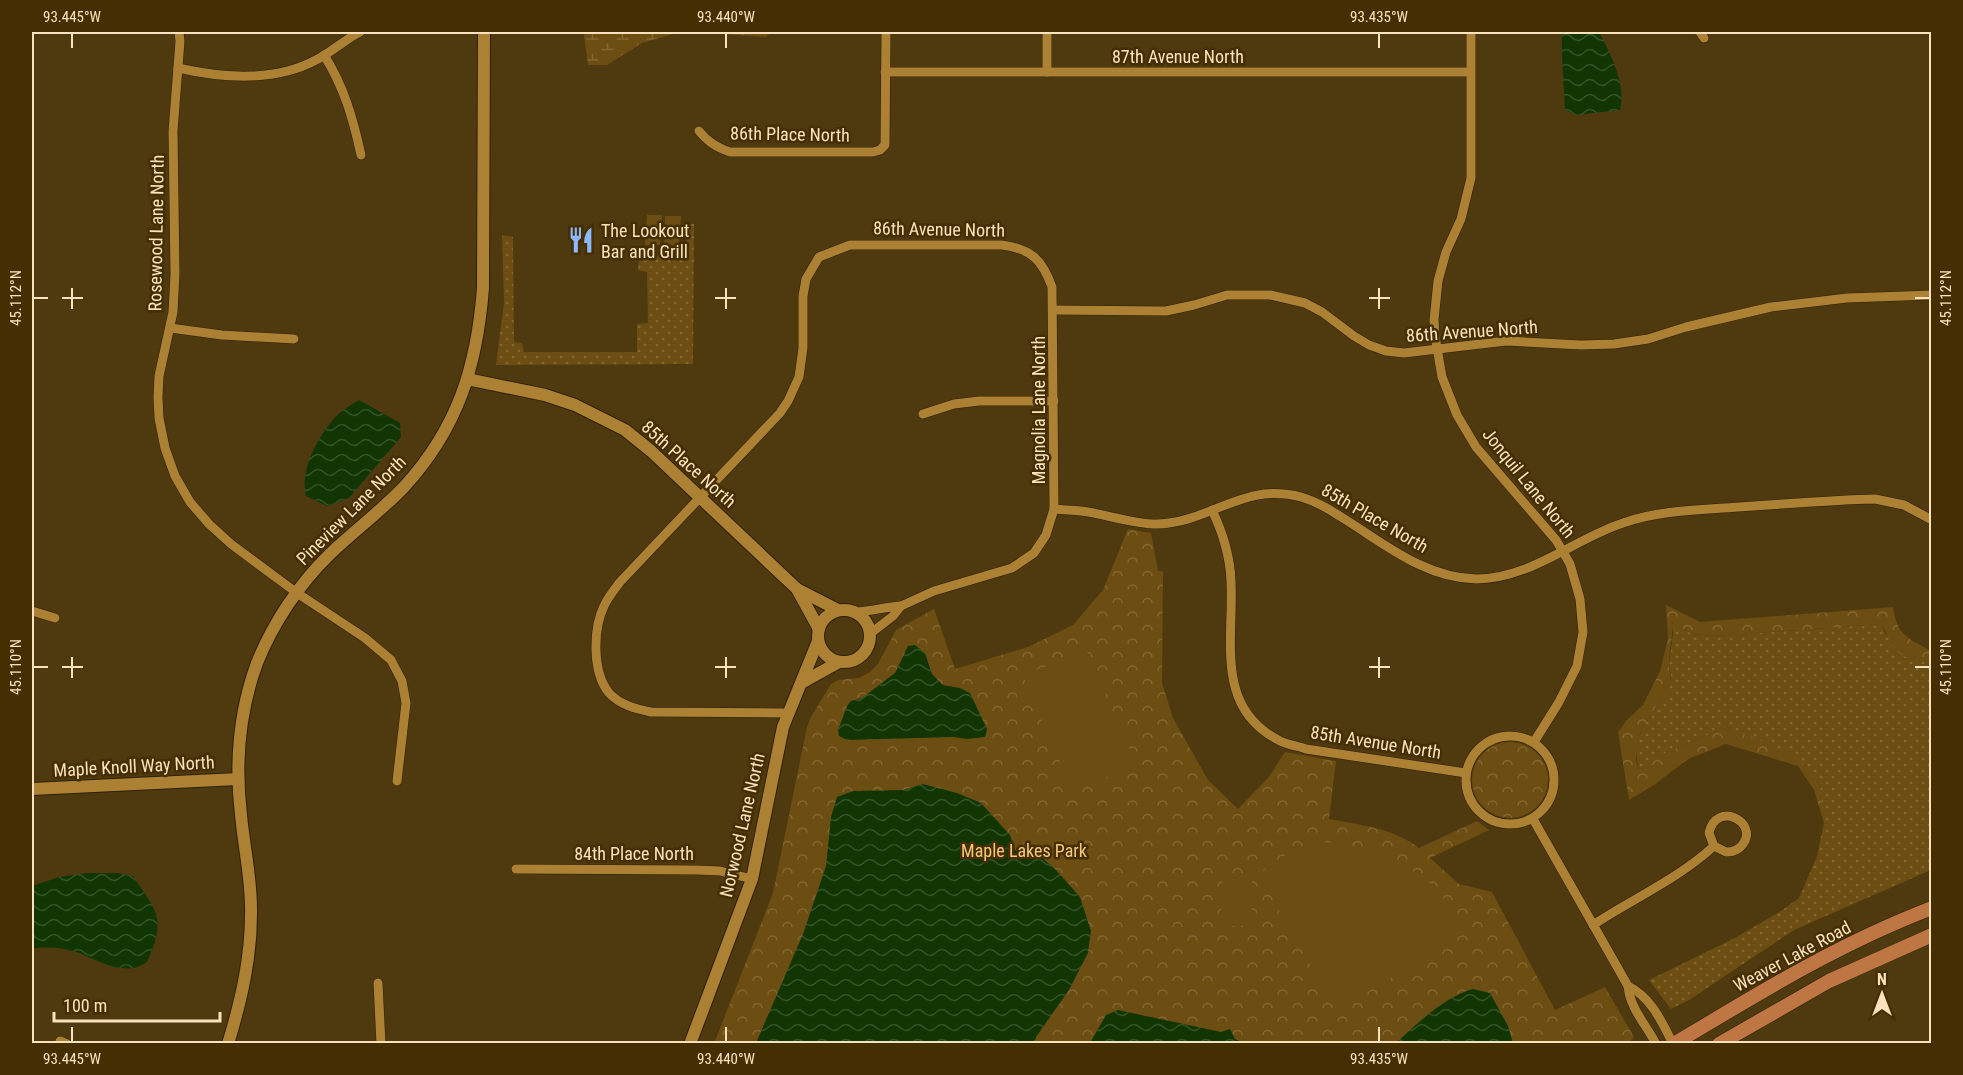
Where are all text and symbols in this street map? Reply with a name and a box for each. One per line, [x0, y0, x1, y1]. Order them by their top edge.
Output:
text: 93.445°W [43, 8, 102, 26]
text: 93.440°W [697, 8, 756, 26]
text: 93.435°W [1350, 8, 1409, 26]
street label: 87th Avenue North [1112, 46, 1244, 67]
street label: 86th Place North [730, 122, 850, 146]
street label: Rosewood Lane North [144, 154, 168, 312]
street label: 86th Avenue North [873, 217, 1005, 241]
place label: The Lookout Bar and Grill [601, 220, 689, 262]
restaurant icon: The Lookout Bar and Grill [566, 225, 596, 255]
text: 45.112°N [7, 270, 25, 326]
text: 45.112°N [1937, 270, 1955, 326]
street label: 86th Avenue North [1405, 316, 1539, 346]
street label: Magnolia Lane North [1028, 336, 1049, 484]
street label: 85th Place North [638, 416, 740, 512]
street label: Jonquil Lane North [1478, 424, 1580, 542]
street label: Pineview Lane North [292, 451, 410, 569]
street label: 85th Place North [1318, 479, 1432, 557]
text: 45.110°N [7, 639, 25, 695]
text: 45.110°N [1937, 639, 1955, 695]
street label: 85th Avenue North [1309, 721, 1443, 763]
street label: Maple Knoll Way North [53, 751, 215, 781]
street label: Norwood Lane North [715, 751, 769, 899]
park label: Maple Lakes Park [961, 840, 1087, 861]
street label: 84th Place North [574, 843, 694, 864]
street label: Weaver Lake Road [1730, 916, 1854, 996]
north arrow [1852, 964, 1912, 1024]
text: N [1877, 970, 1887, 989]
scale bar [54, 985, 220, 1023]
text: 100 m [63, 995, 107, 1016]
text: 93.445°W [43, 1050, 102, 1068]
text: 93.440°W [697, 1050, 756, 1068]
text: 93.435°W [1350, 1050, 1409, 1068]

